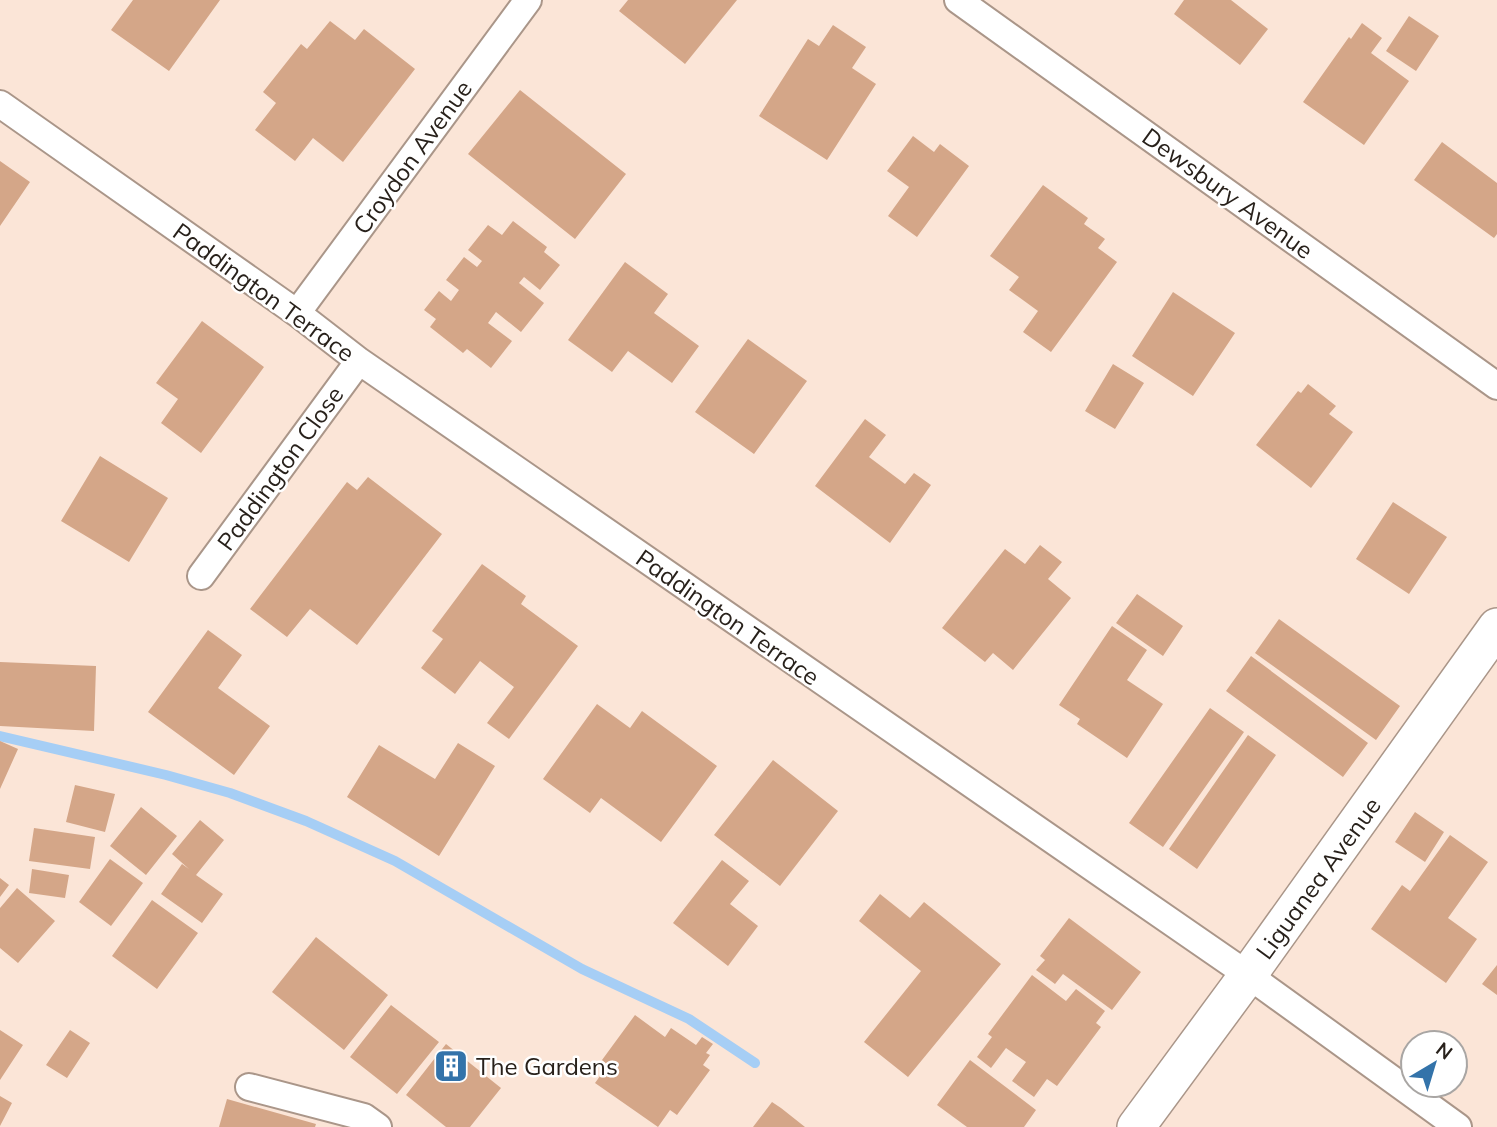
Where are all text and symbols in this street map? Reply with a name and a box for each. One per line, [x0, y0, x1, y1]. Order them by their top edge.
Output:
street label: Croydon Avenue [346, 74, 478, 240]
street label: Dewsbury Avenue [1137, 121, 1319, 265]
street label: Paddington Terrace [167, 216, 361, 368]
street label: Paddington Close [210, 380, 350, 556]
street label: Paddington Terrace [631, 542, 825, 692]
street label: Liguanea Avenue [1249, 791, 1387, 965]
north arrow [1399, 1029, 1469, 1099]
text: N [1431, 1037, 1458, 1064]
building icon: The Gardens [432, 1047, 470, 1085]
place label: The Gardens [476, 1051, 618, 1081]

